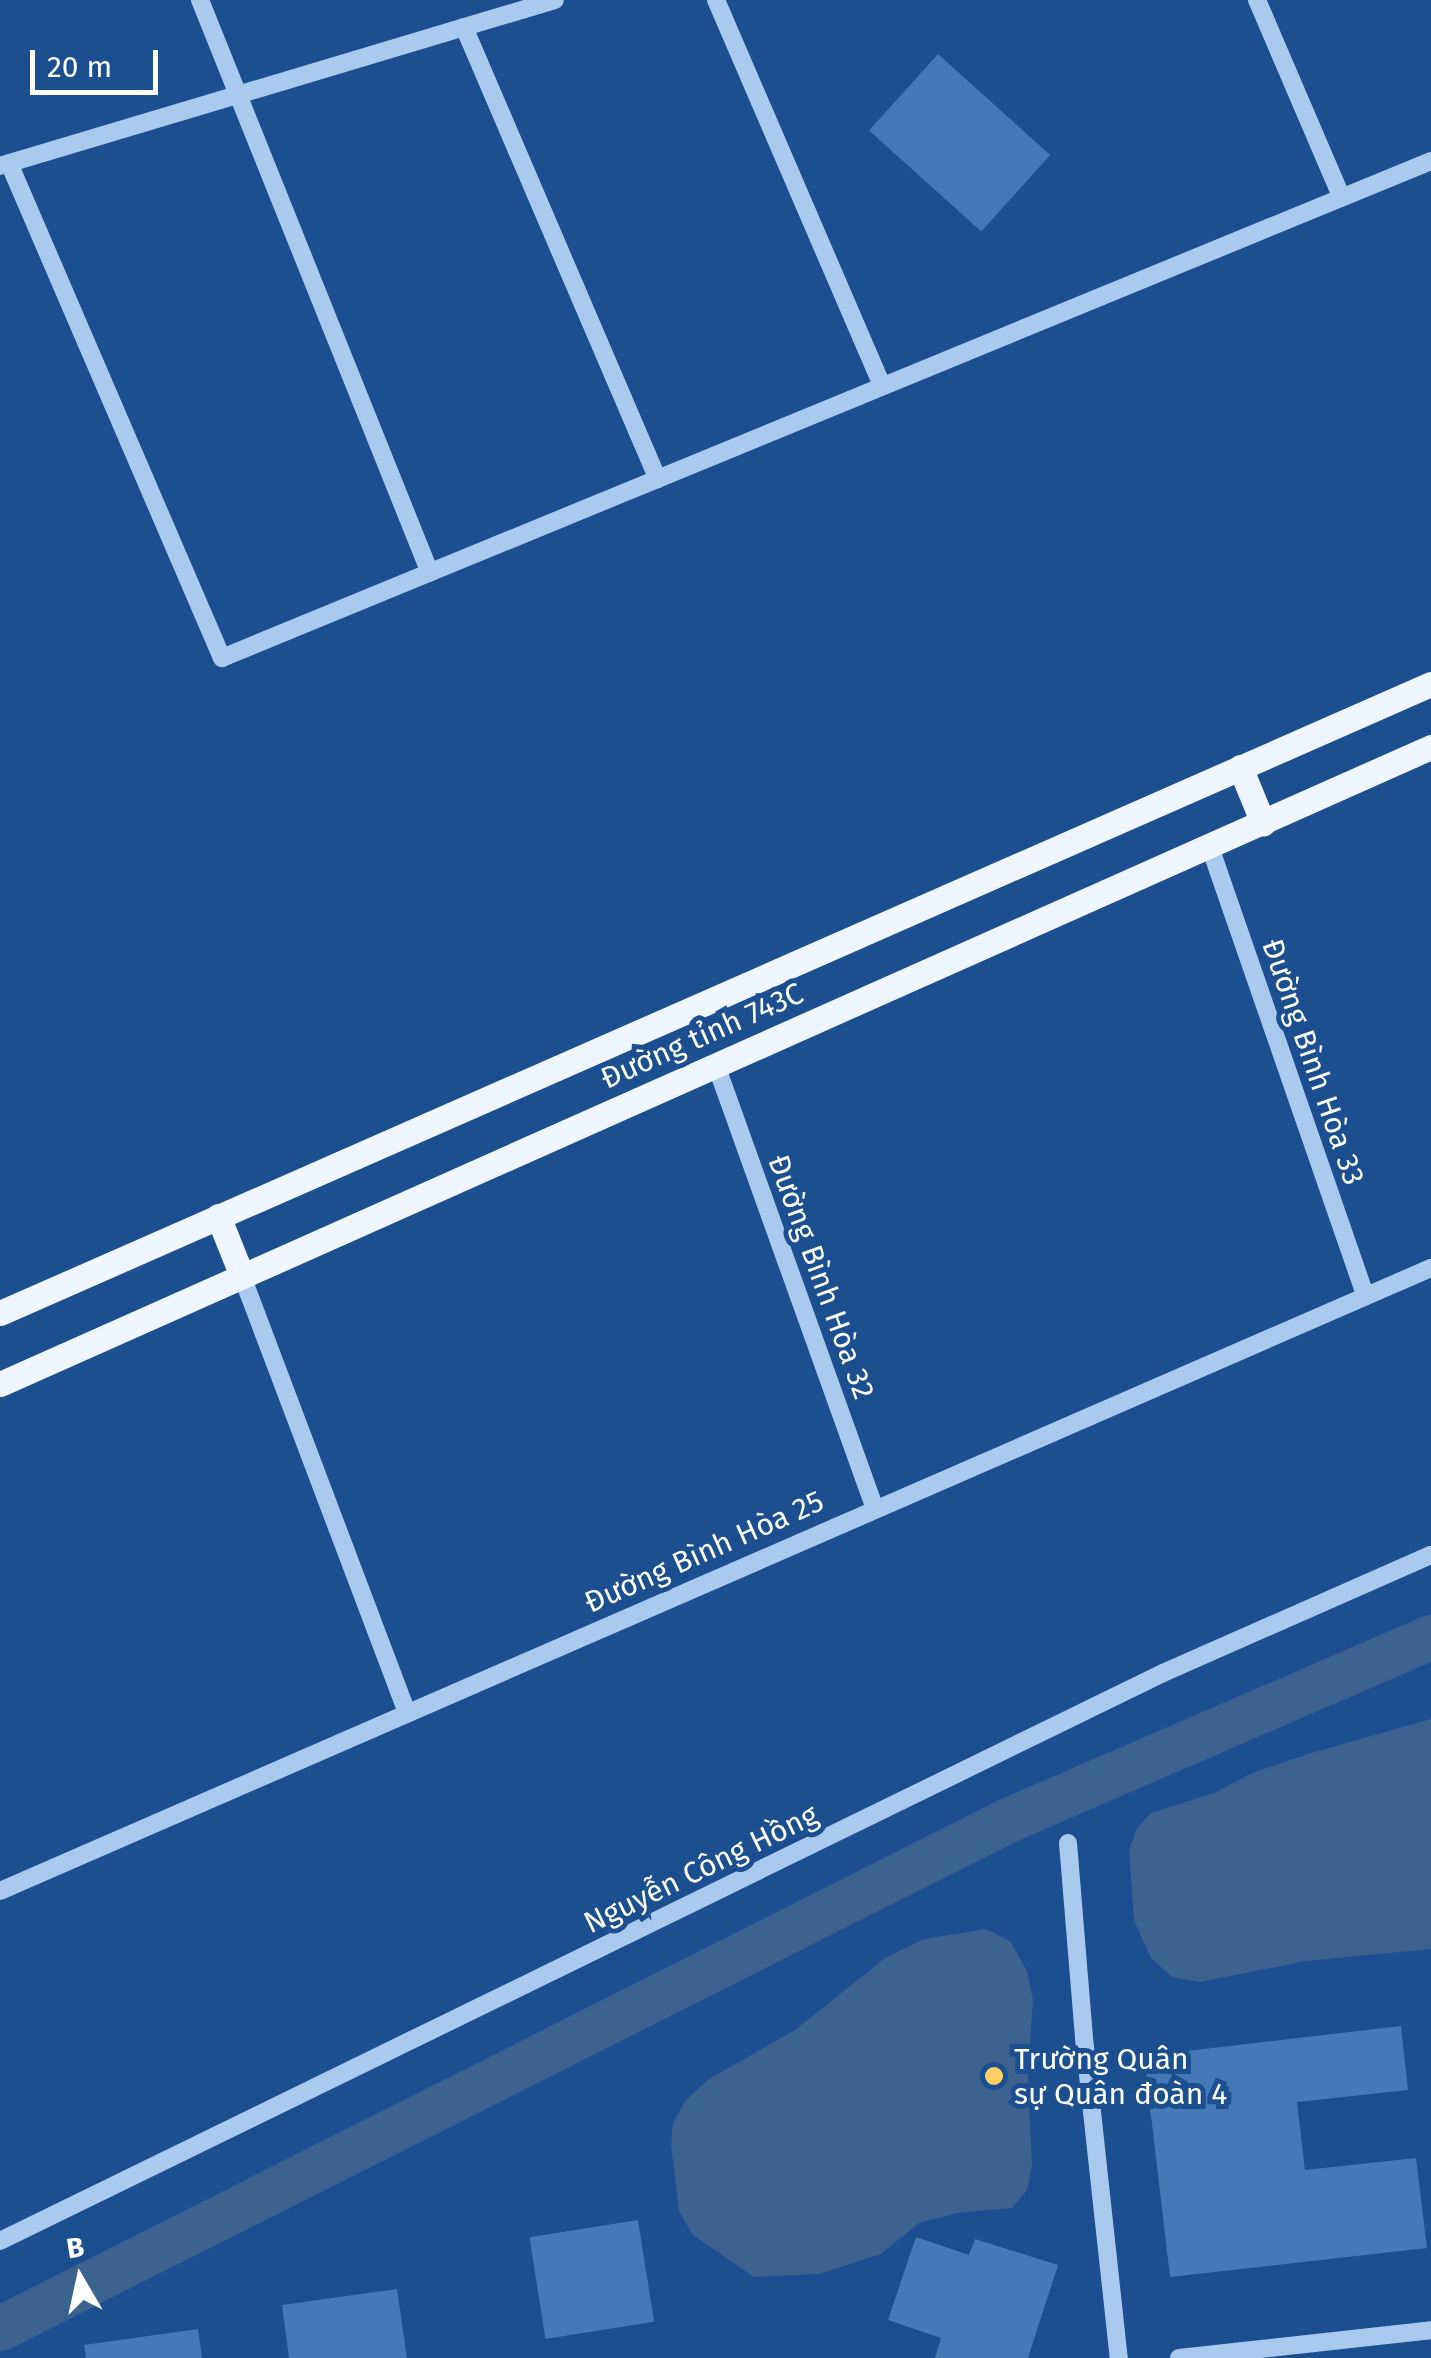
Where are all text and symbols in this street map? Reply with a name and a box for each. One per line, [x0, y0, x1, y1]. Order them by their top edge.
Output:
scale bar [35, 30, 162, 92]
text: 20 m [47, 49, 112, 85]
street label: Đường Bình Hòa 33 [1254, 934, 1372, 1190]
street label: Đường tỉnh 743C [595, 975, 809, 1097]
street label: Đường Bình Hòa 32 [760, 1150, 882, 1404]
street label: Đường Bình Hòa 25 [579, 1483, 829, 1621]
street label: Nguyễn Công Hồng [578, 1797, 824, 1941]
place label: Trường Quân sự Quân đoàn 4 [1014, 2041, 1227, 2112]
marker: Trường Quân sự Quân đoàn 4 [983, 2065, 1005, 2087]
north arrow [30, 2228, 130, 2328]
text: B [64, 2230, 86, 2266]

